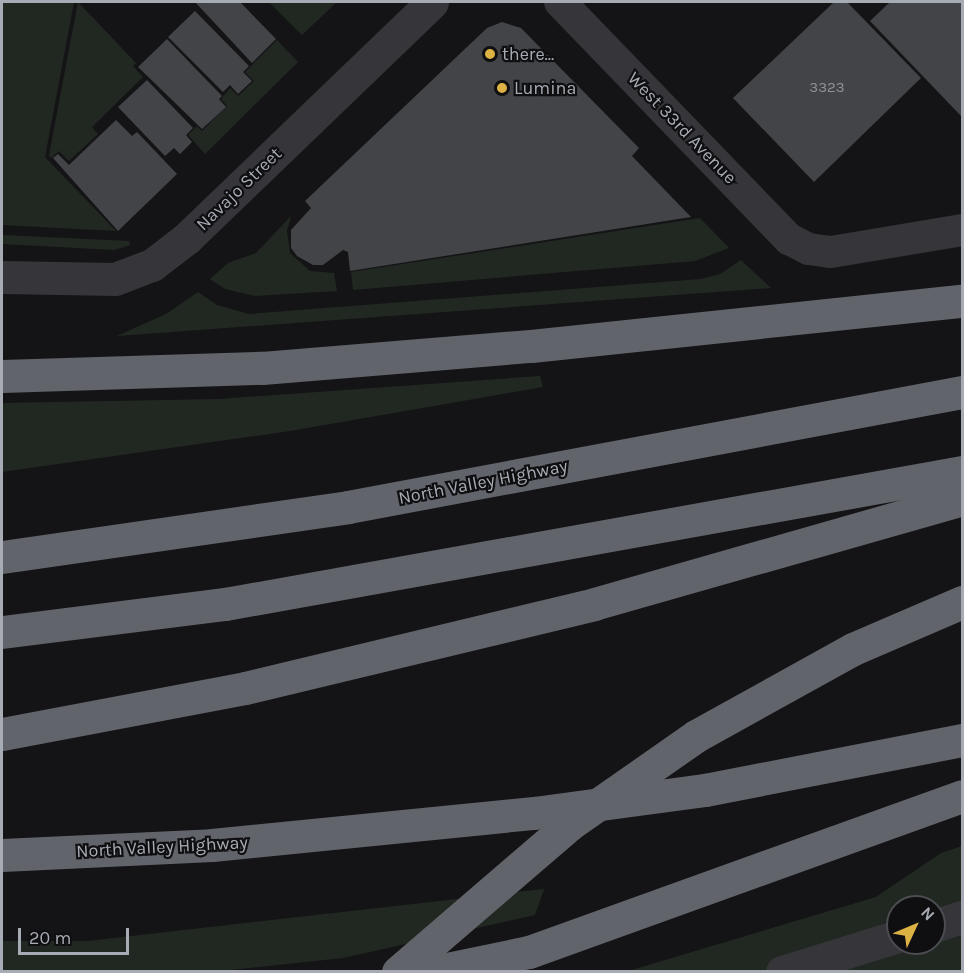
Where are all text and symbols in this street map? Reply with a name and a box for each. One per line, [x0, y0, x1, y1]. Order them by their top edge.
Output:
place label: there... [502, 43, 554, 65]
marker: there... [483, 47, 497, 61]
street label: West 33rd Avenue [623, 68, 741, 188]
place label: Lumina [514, 77, 576, 99]
house number: 3323 [809, 79, 845, 97]
marker: Lumina [495, 81, 509, 95]
street label: Navajo Street [192, 143, 286, 235]
street label: North Valley Highway [397, 455, 569, 509]
street label: North Valley Highway [76, 832, 248, 862]
north arrow [886, 895, 946, 955]
text: N [917, 903, 939, 924]
scale bar [21, 916, 132, 954]
text: 20 m [29, 927, 71, 949]

